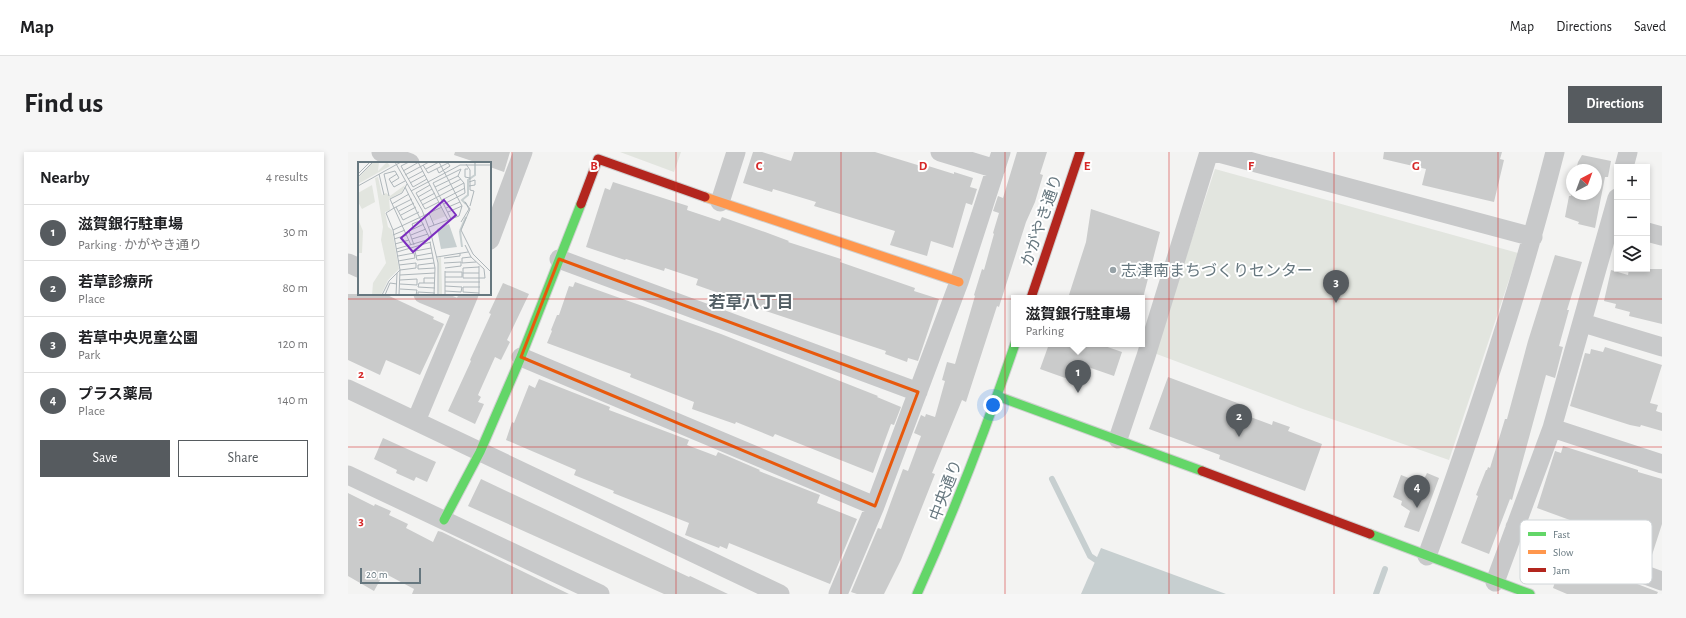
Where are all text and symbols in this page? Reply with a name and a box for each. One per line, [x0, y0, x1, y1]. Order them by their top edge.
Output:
text: Map [20, 18, 54, 37]
text: Map [1510, 20, 1534, 34]
text: Directions [1556, 20, 1612, 34]
text: Saved [1634, 20, 1666, 34]
button: Directions [1568, 86, 1662, 123]
text: Find us [24, 90, 103, 118]
text: B [590, 160, 598, 173]
text: C [756, 160, 763, 173]
text: D [919, 160, 928, 173]
text: E [1084, 160, 1091, 173]
text: F [1248, 160, 1255, 173]
text: G [1412, 160, 1420, 173]
inset map [358, 162, 491, 295]
north arrow [1566, 164, 1602, 200]
map controls [1614, 164, 1650, 272]
button: + [1614, 164, 1650, 200]
text: Nearby [40, 169, 90, 186]
text: 4 results [266, 171, 308, 184]
street label: かがやき通り [1018, 172, 1065, 268]
button: − [1614, 200, 1650, 236]
text: 滋賀銀行駐車場 [78, 217, 183, 232]
text: 1 [51, 226, 55, 239]
text: 30 m [283, 226, 308, 239]
button: layers [1614, 236, 1650, 272]
text: Parking · かがやき通り [78, 239, 202, 252]
place label: 志津南まちづくりセンター [1121, 262, 1313, 279]
marker: 志津南まちづくりセンター [1108, 265, 1118, 275]
pin: 3 [1323, 270, 1349, 303]
text: 若草診療所 [78, 275, 153, 290]
text: 2 [50, 282, 56, 295]
text: 80 m [282, 282, 308, 295]
text: Place [78, 293, 105, 306]
district label: 若草八丁目 [709, 294, 794, 311]
popup [1011, 295, 1145, 347]
text: 滋賀銀行駐車場 [1025, 307, 1131, 322]
text: Parking [1025, 325, 1064, 338]
text: 若草中央児童公園 [78, 331, 198, 346]
text: 3 [50, 338, 56, 351]
text: 120 m [278, 338, 308, 351]
text: Park [78, 349, 100, 362]
pin: 1 [1065, 360, 1091, 393]
text: 2 [358, 368, 364, 381]
text: プラス薬局 [78, 387, 153, 402]
text: 4 [50, 394, 56, 407]
text: 140 m [278, 394, 308, 407]
your location [983, 395, 1003, 415]
pin: 2 [1226, 404, 1252, 437]
text: Place [78, 405, 105, 418]
button: Save [40, 440, 170, 477]
button: Share [178, 440, 308, 477]
street label: 中央通り [926, 457, 965, 523]
pin: 4 [1404, 475, 1430, 508]
text: 3 [358, 515, 364, 528]
legend [1520, 520, 1652, 584]
text: Fast [1553, 529, 1571, 540]
text: Slow [1553, 547, 1574, 558]
text: Jam [1553, 565, 1570, 576]
scale bar [360, 566, 421, 585]
text: 20 m [366, 569, 387, 580]

